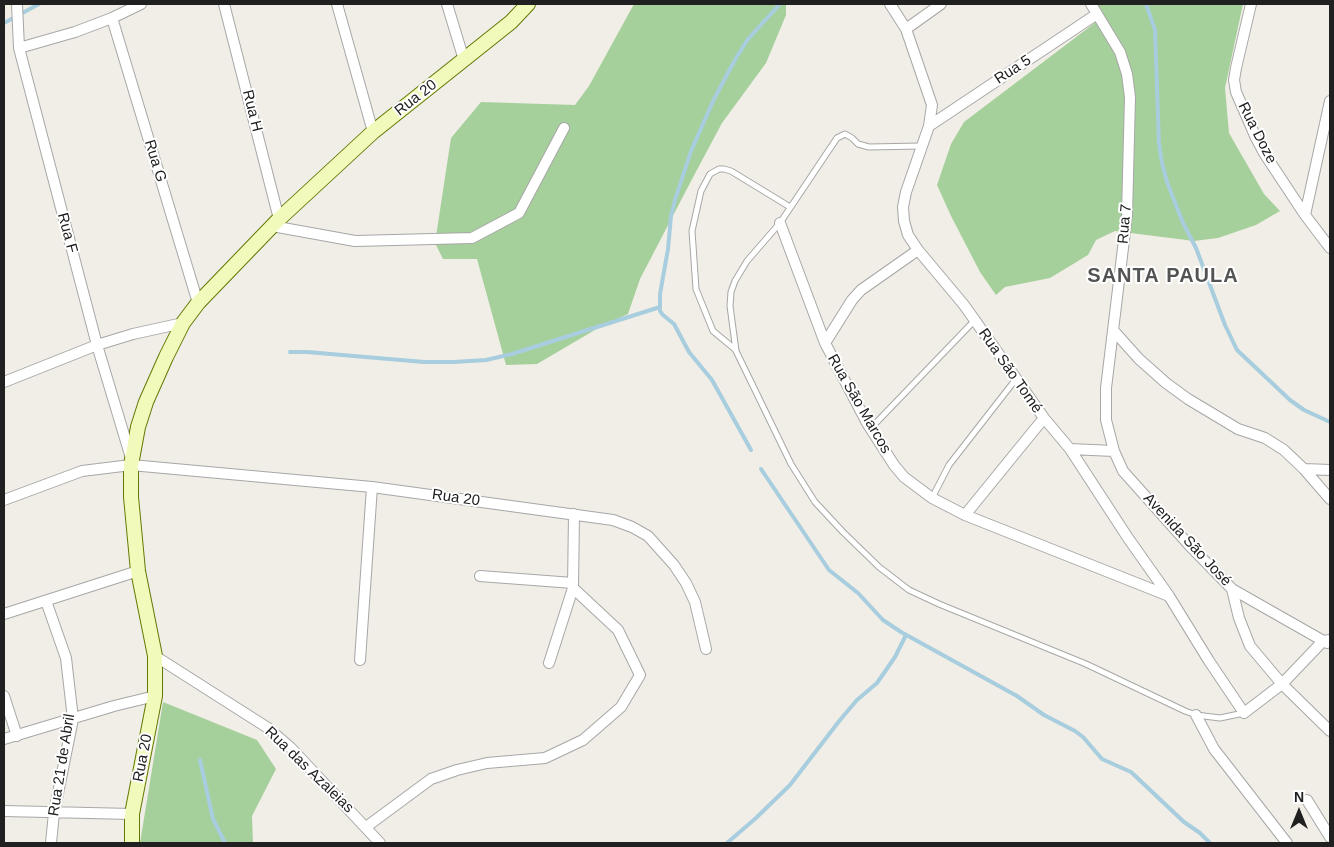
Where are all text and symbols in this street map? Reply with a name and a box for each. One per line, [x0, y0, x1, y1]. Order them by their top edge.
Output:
street label: Rua 5 [991, 52, 1035, 88]
street label: Rua 20 [391, 76, 441, 120]
street label: Rua H [238, 88, 266, 134]
street label: Rua Doze [1234, 99, 1280, 167]
street label: Rua G [140, 138, 170, 184]
street label: Rua 7 [1114, 203, 1136, 245]
street label: Rua F [53, 211, 81, 255]
district label: SANTA PAULA [1086, 264, 1240, 288]
street label: Rua São Tomé [974, 325, 1046, 417]
street label: Rua São Marcos [823, 351, 895, 457]
street label: Rua 20 [431, 486, 481, 510]
street label: Avenida São José [1139, 490, 1235, 590]
street label: Rua 21 de Abril [45, 713, 79, 817]
street label: Rua das Azaleias [261, 723, 357, 817]
street label: Rua 20 [130, 733, 156, 783]
north arrow [1274, 787, 1324, 837]
text: N [1294, 789, 1304, 805]

